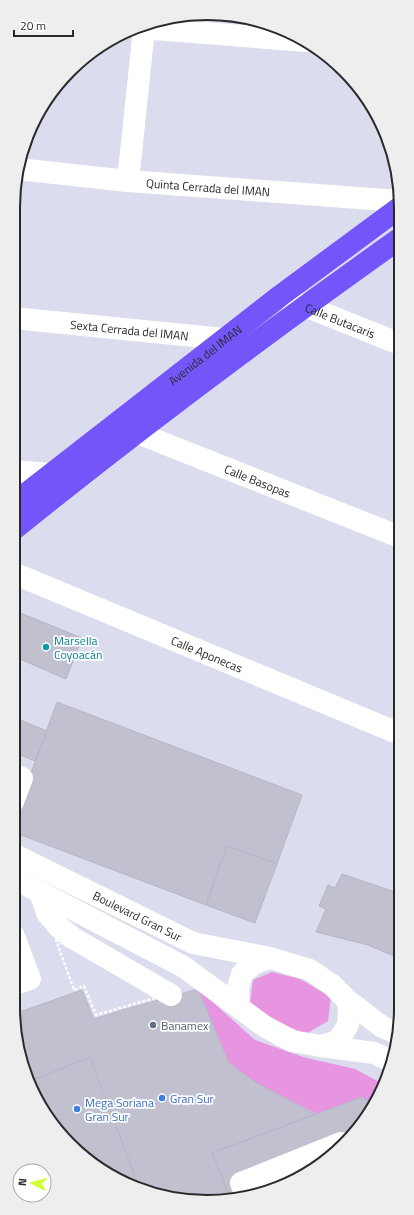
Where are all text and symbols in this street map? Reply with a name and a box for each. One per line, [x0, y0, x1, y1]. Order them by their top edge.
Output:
scale bar [14, 12, 73, 38]
text: 20 m [20, 16, 46, 35]
street label: Quinta Cerrada del IMAN [145, 173, 271, 201]
street label: Calle Butacaris [302, 297, 379, 343]
street label: Sexta Cerrada del IMAN [69, 314, 189, 345]
street label: Avenida del IMAN [164, 320, 246, 389]
street label: Calle Basopas [221, 459, 294, 502]
street label: Calle Aponecas [168, 630, 246, 677]
place label: Marsella Coyoacán [54, 631, 102, 664]
marker: Marsella Coyoacán [41, 642, 51, 652]
street label: Boulevard Gran Sur [90, 886, 185, 946]
place label: Banamex [161, 1016, 209, 1035]
marker: Banamex [148, 1020, 158, 1030]
place label: Gran Sur [170, 1089, 214, 1108]
place label: Mega Soriana Gran Sur [85, 1093, 154, 1126]
marker: Gran Sur [157, 1093, 167, 1103]
marker: Mega Soriana Gran Sur [72, 1104, 82, 1114]
north arrow [12, 1163, 52, 1203]
text: N [14, 1177, 30, 1187]

